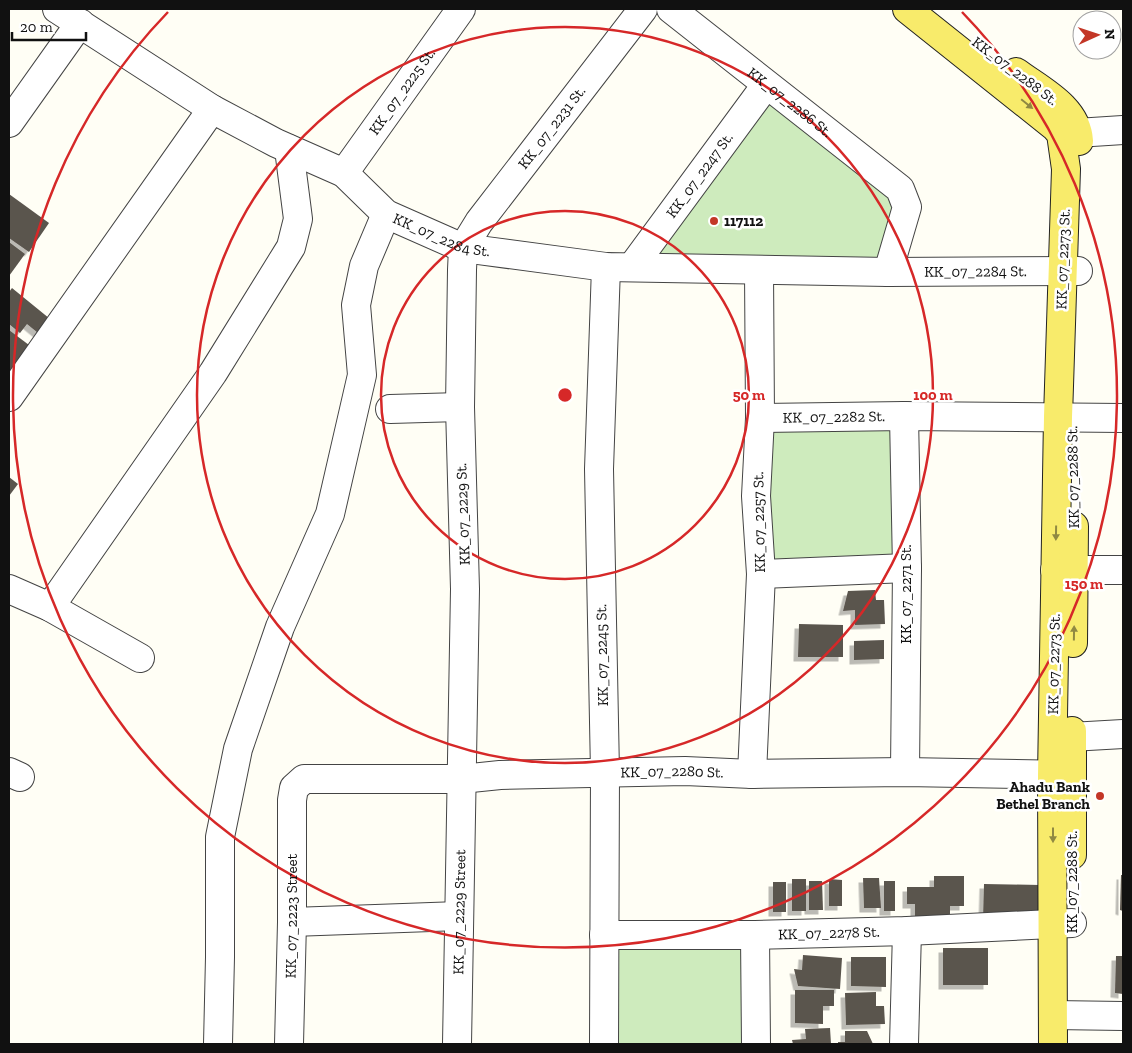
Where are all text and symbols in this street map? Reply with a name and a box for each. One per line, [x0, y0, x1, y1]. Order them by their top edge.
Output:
scale bar [12, 10, 86, 42]
north arrow [1072, 10, 1122, 60]
text: 20 m [20, 18, 53, 36]
text: N [1101, 29, 1118, 40]
street label: KK_07_2288 St. [969, 33, 1061, 109]
street label: KK_07_2225 St. [365, 45, 439, 138]
street label: KK_07_2286 St. [744, 64, 836, 141]
street label: KK_07_2231 St. [514, 82, 589, 172]
one-way arrow [1021, 99, 1034, 110]
street label: KK_07_2247 St. [662, 129, 737, 221]
street label: KK_07_2273 St. [1052, 208, 1074, 310]
street label: KK_07_2284 St. [390, 209, 491, 261]
place label: 117112 [724, 212, 763, 230]
marker: 117112 [708, 215, 720, 227]
street label: KK_07_2284 St. [924, 262, 1027, 281]
centre of rings [556, 386, 574, 404]
text: 50 m [733, 386, 765, 404]
text: 100 m [913, 386, 953, 404]
street label: KK_07_2282 St. [783, 407, 885, 427]
street label: KK_07_2288 St. [1063, 425, 1083, 529]
street label: KK_07_2229 St. [452, 463, 474, 565]
street label: KK_07_2257 St. [749, 471, 769, 573]
one-way arrow [1052, 525, 1060, 541]
street label: KK_07_2271 St. [897, 544, 915, 644]
text: 150 m [1065, 575, 1103, 593]
street label: KK_07_2245 St. [592, 604, 612, 706]
street label: KK_07_2273 St. [1044, 613, 1064, 715]
one-way arrow [1070, 624, 1078, 640]
street label: KK_07_2280 St. [620, 762, 724, 782]
place label: Ahadu Bank Bethel Branch [996, 778, 1091, 813]
marker: Ahadu Bank Bethel Branch [1094, 790, 1106, 802]
one-way arrow [1049, 827, 1057, 843]
street label: KK_07_2288 St. [1063, 831, 1081, 933]
street label: KK_07_2229 Street [449, 849, 469, 975]
street label: KK_07_2223 Street [282, 853, 301, 979]
street label: KK_07_2278 St. [778, 923, 880, 943]

